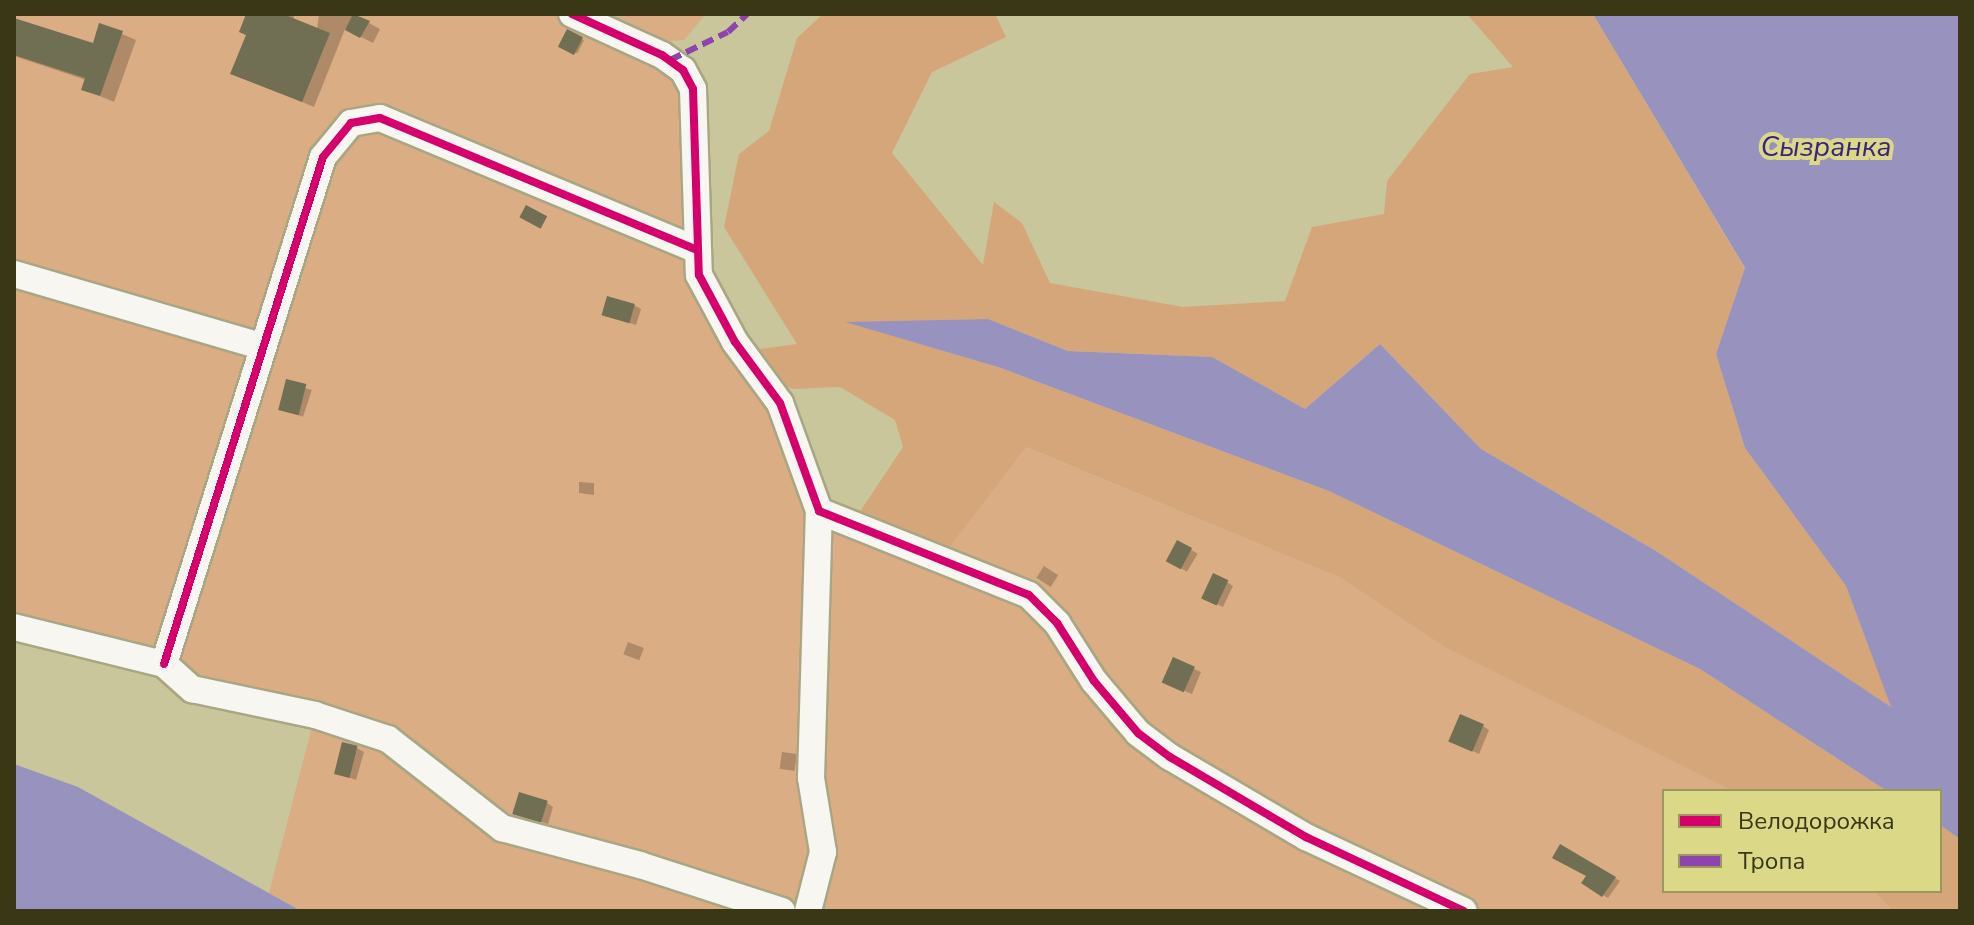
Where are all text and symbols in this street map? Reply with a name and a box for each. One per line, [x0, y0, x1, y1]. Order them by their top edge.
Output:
water label: Сызранка [1760, 130, 1892, 164]
legend [1662, 789, 1942, 893]
text: Велодорожка [1738, 805, 1895, 837]
text: Тропа [1738, 845, 1805, 877]

